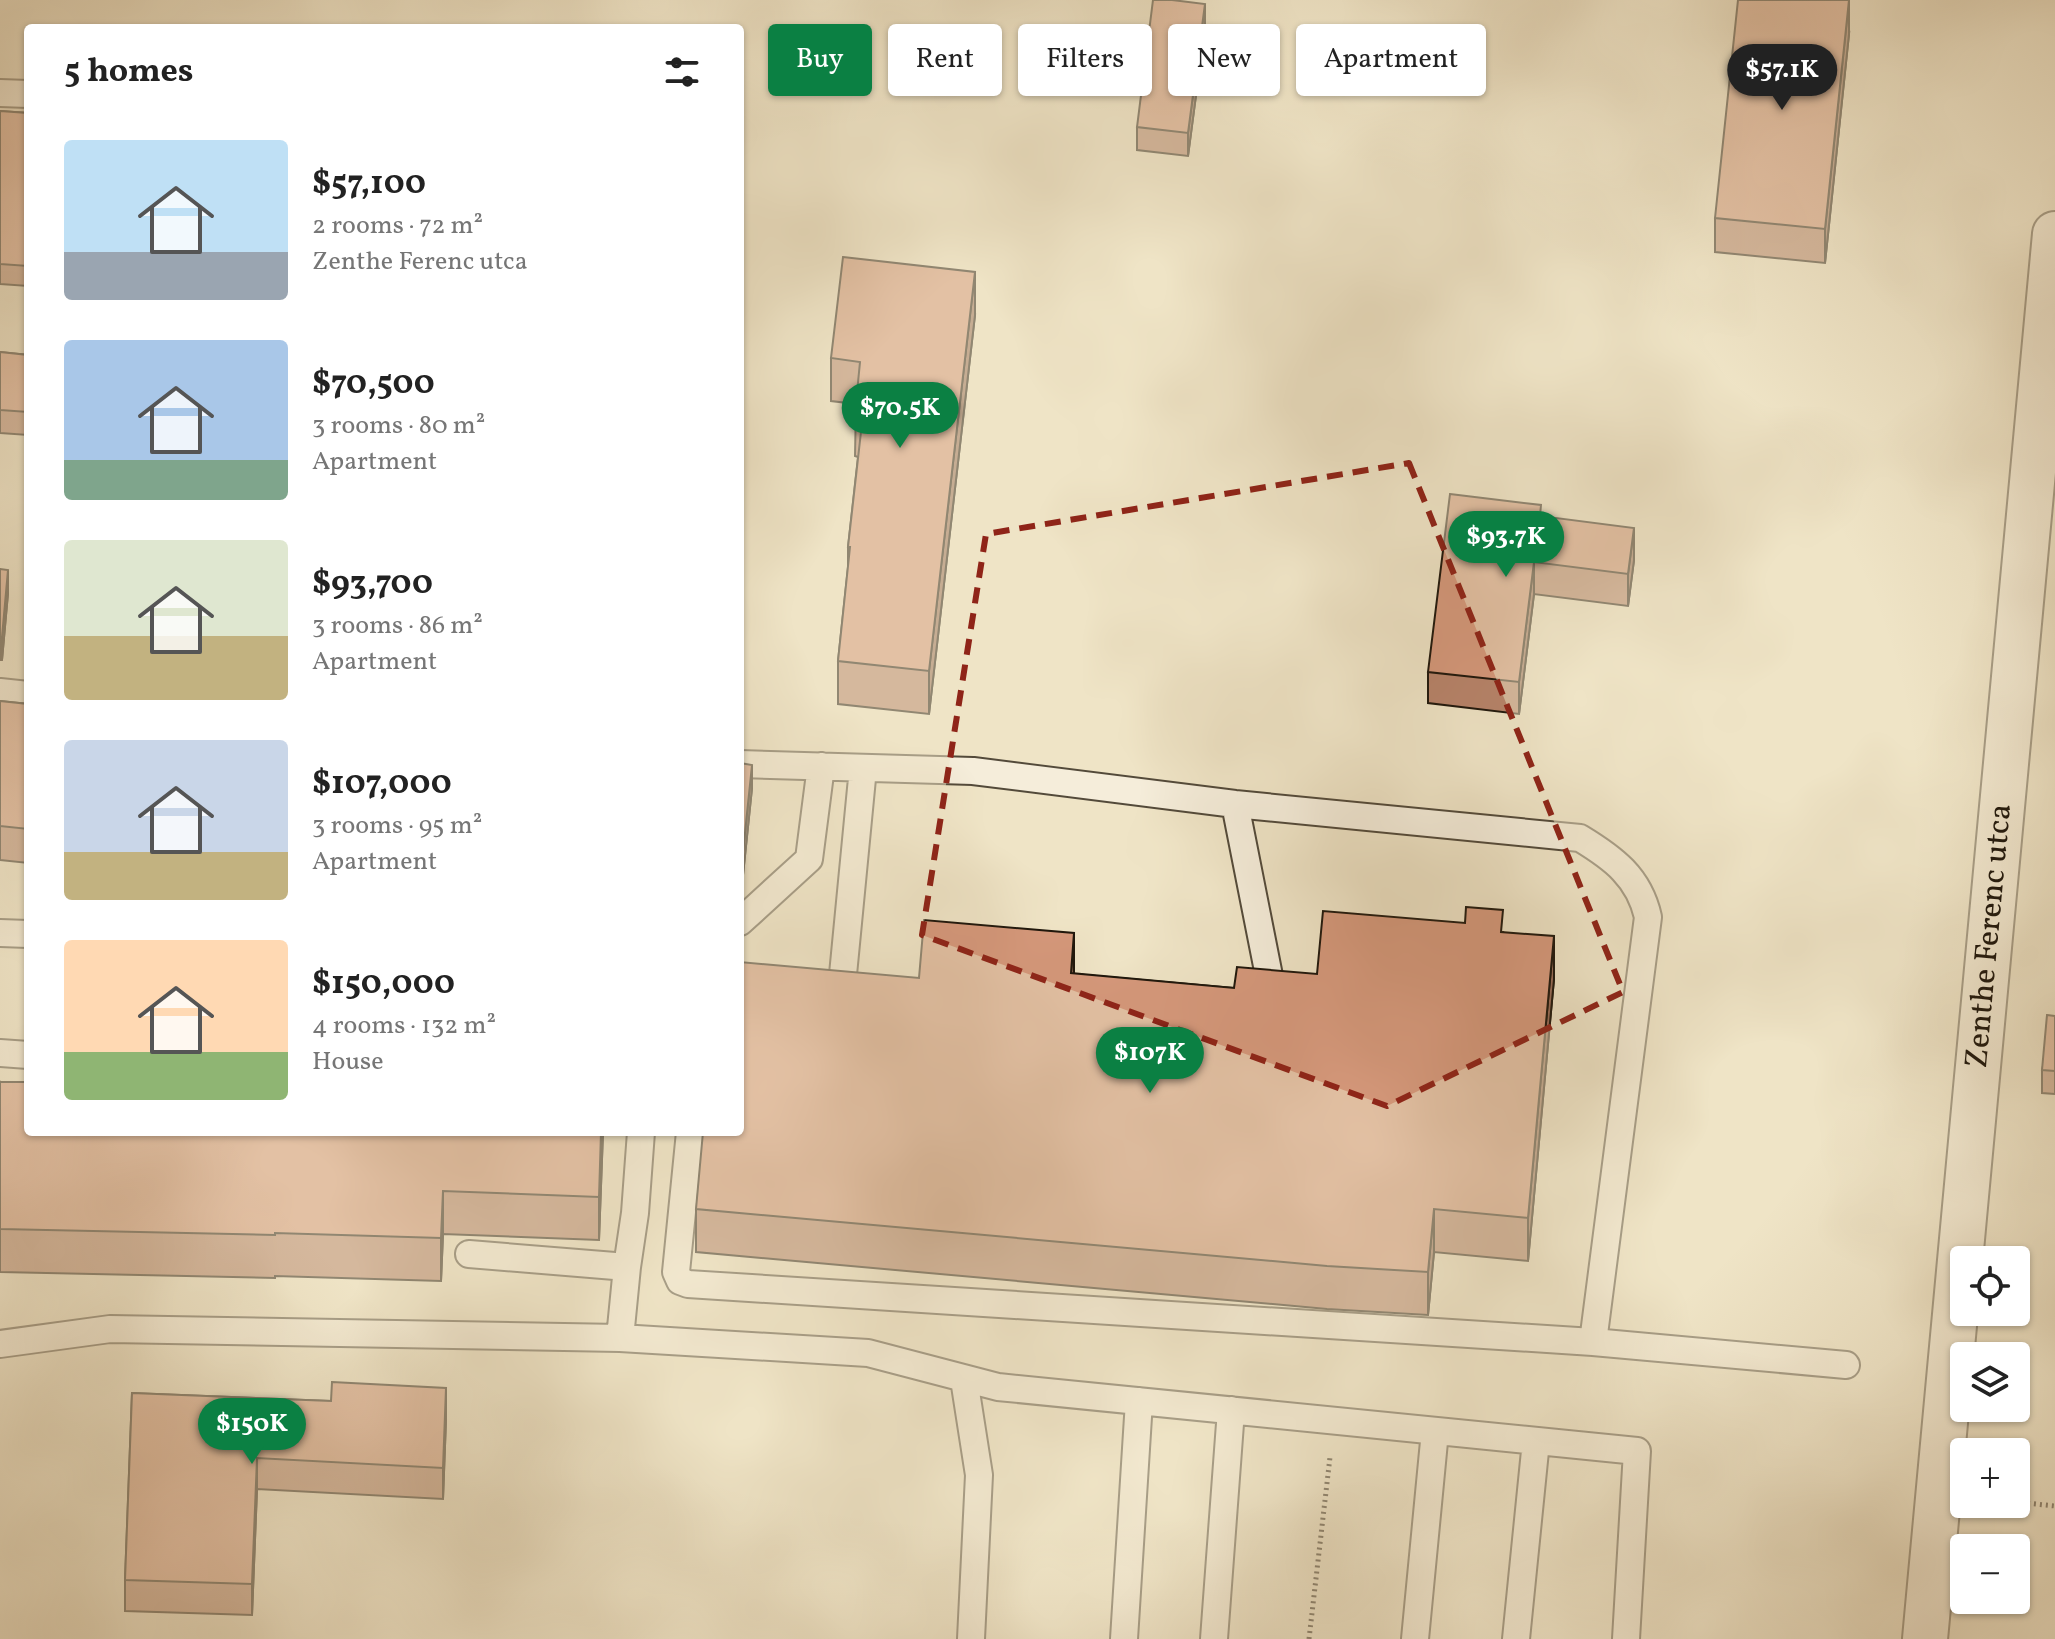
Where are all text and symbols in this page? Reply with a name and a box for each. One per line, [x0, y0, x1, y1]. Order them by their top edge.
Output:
chip: Buy [768, 24, 872, 96]
chip: Rent [888, 24, 1002, 96]
chip: Filters [1018, 24, 1152, 96]
chip: New [1168, 24, 1280, 96]
chip: Apartment [1296, 24, 1486, 96]
pin: $57.1K [1717, 44, 1847, 112]
text: 5 homes [64, 49, 194, 96]
icon: filters [660, 50, 704, 94]
text: $57.1K [1745, 52, 1819, 88]
text: $57,100 [312, 161, 426, 208]
icon: home [128, 172, 224, 268]
text: 2 rooms · 72 m² [312, 208, 483, 244]
text: Zenthe Ferenc utca [312, 244, 528, 280]
text: $70,500 [312, 361, 435, 408]
icon: home [128, 372, 224, 468]
pin: $70.5K [835, 382, 965, 450]
text: $70.5K [860, 390, 940, 426]
text: 3 rooms · 80 m² [312, 408, 485, 444]
text: Apartment [312, 444, 437, 480]
pin: $93.7K [1441, 511, 1571, 579]
text: $93.7K [1466, 519, 1546, 555]
text: $93,700 [312, 561, 433, 608]
icon: home [128, 572, 224, 668]
text: 3 rooms · 86 m² [312, 608, 483, 644]
text: Apartment [312, 644, 437, 680]
text: $107,000 [312, 761, 452, 808]
icon: home [128, 772, 224, 868]
street label: Zenthe Ferenc utca [1956, 802, 2024, 1070]
text: 3 rooms · 95 m² [312, 808, 482, 844]
text: Apartment [312, 844, 437, 880]
text: $150,000 [312, 961, 455, 1008]
icon: home [128, 972, 224, 1068]
text: 4 rooms · 132 m² [312, 1008, 496, 1044]
pin: $107K [1094, 1027, 1206, 1095]
text: $107K [1114, 1035, 1186, 1071]
text: House [312, 1044, 384, 1080]
map controls [1950, 1246, 2030, 1614]
button: locate [1950, 1246, 2030, 1326]
button: layers [1950, 1342, 2030, 1422]
pin: $150K [196, 1398, 308, 1466]
text: $150K [216, 1406, 288, 1442]
button: + [1950, 1438, 2030, 1518]
button: − [1950, 1534, 2030, 1614]

